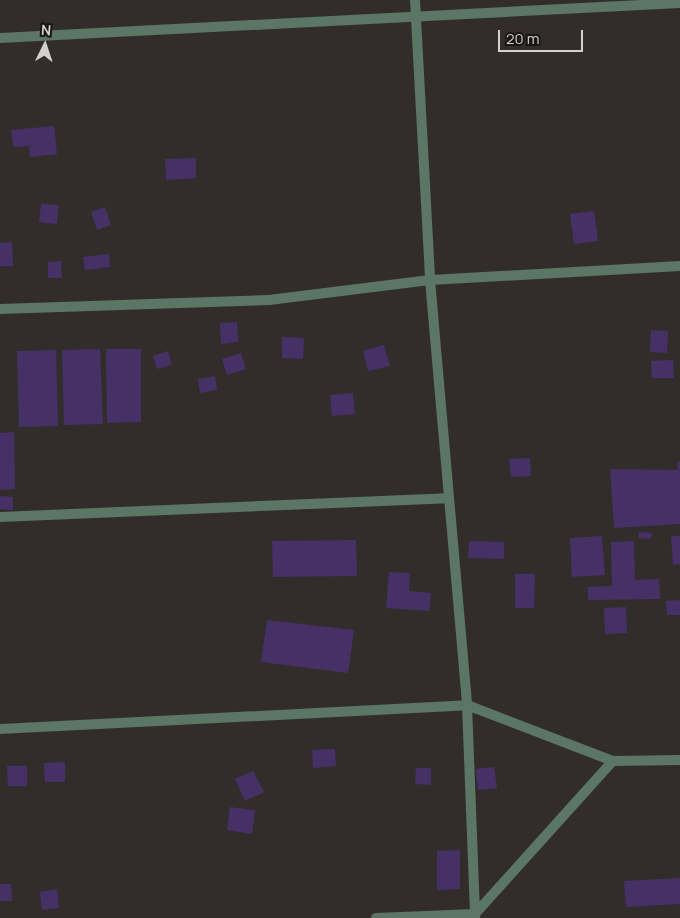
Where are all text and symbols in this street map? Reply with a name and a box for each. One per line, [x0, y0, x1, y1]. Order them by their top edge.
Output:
north arrow [20, 20, 70, 70]
text: N [40, 20, 52, 39]
scale bar [500, 20, 585, 52]
text: 20 m [506, 28, 539, 49]

